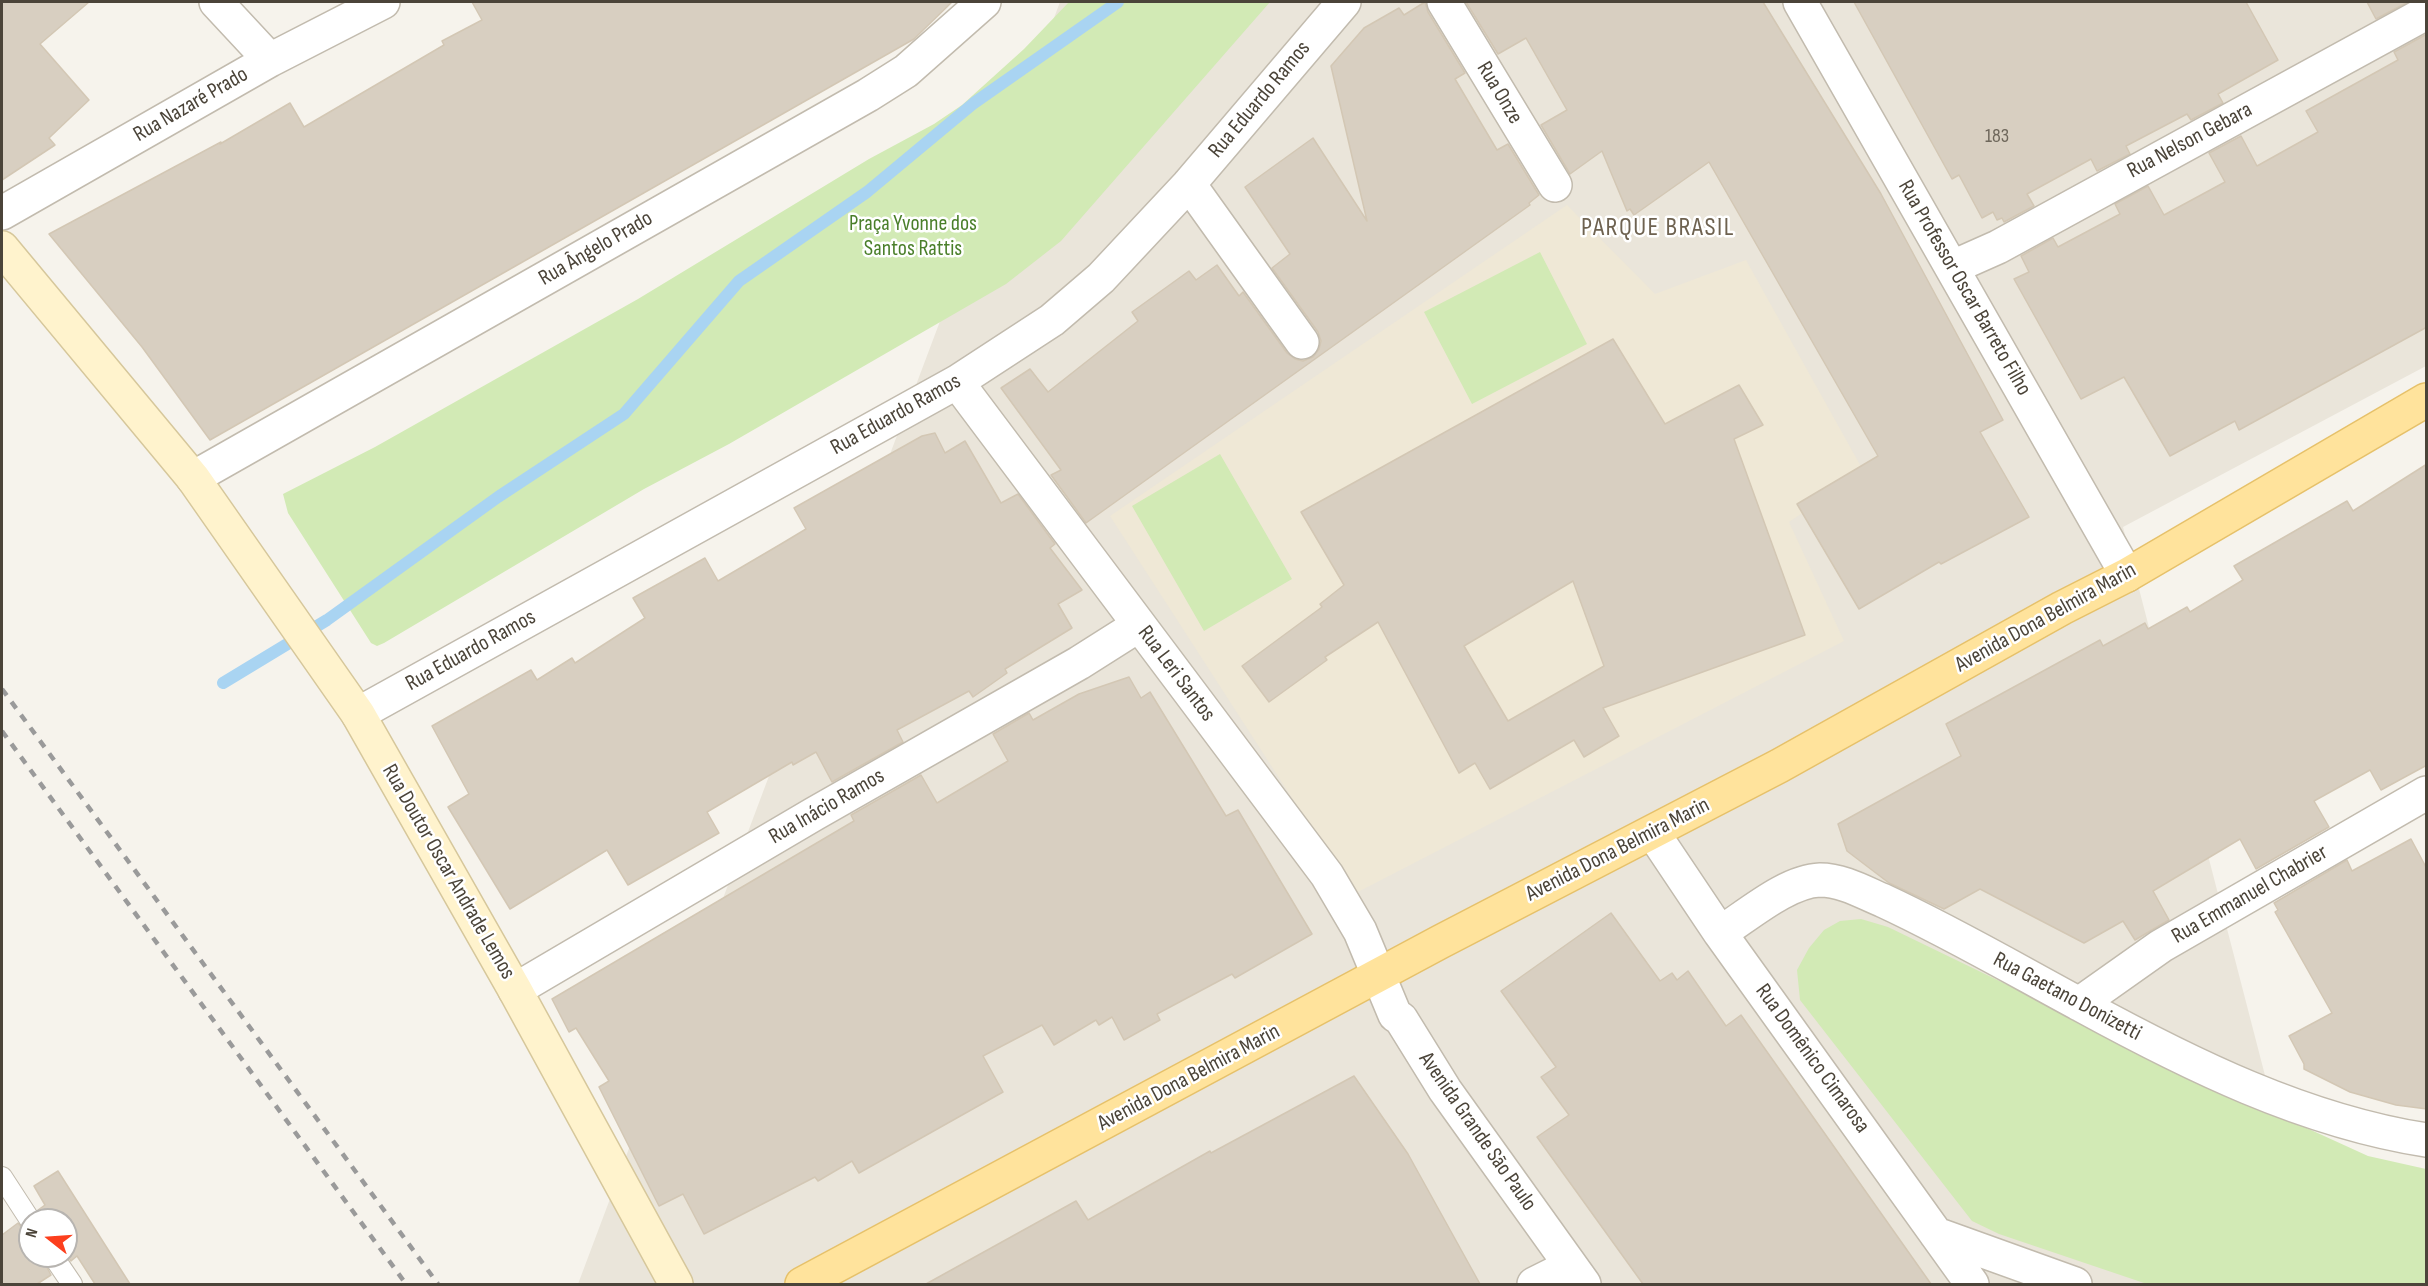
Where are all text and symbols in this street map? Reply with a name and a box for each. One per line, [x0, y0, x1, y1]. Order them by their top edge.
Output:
street label: Rua Eduardo Ramos [1203, 36, 1317, 164]
street label: Rua Onze [1470, 57, 1528, 129]
street label: Rua Nazaré Prado [129, 62, 253, 148]
street label: Rua Nelson Gebara [2123, 97, 2257, 185]
house number: 183 [1985, 125, 2009, 149]
street label: Rua Professor Oscar Barreto Filho [1891, 176, 2037, 400]
street label: Rua Ângelo Prado [534, 206, 658, 292]
park label: Praça Yvonne dos Santos Rattis [849, 211, 977, 262]
district label: PARQUE BRASIL [1581, 212, 1735, 244]
street label: Rua Eduardo Ramos [826, 368, 966, 462]
street label: Avenida Dona Belmira Marin [1951, 557, 2141, 679]
street label: Rua Eduardo Ramos [401, 604, 541, 698]
street label: Rua Leri Santos [1131, 621, 1221, 727]
street label: Rua Doutor Oscar Andrade Lemos [376, 760, 520, 984]
street label: Rua Inácio Ramos [765, 763, 889, 851]
street label: Avenida Dona Belmira Marin [1522, 792, 1714, 908]
street label: Rua Emmanuel Chabrier [2167, 840, 2333, 950]
street label: Rua Gaetano Donizetti [1988, 947, 2146, 1047]
street label: Rua Domênico Cimarosa [1749, 979, 1875, 1139]
street label: Avenida Dona Belmira Marin [1093, 1019, 1285, 1137]
street label: Avenida Grande São Paulo [1412, 1048, 1542, 1216]
north arrow [18, 1208, 78, 1268]
text: N [22, 1226, 43, 1240]

